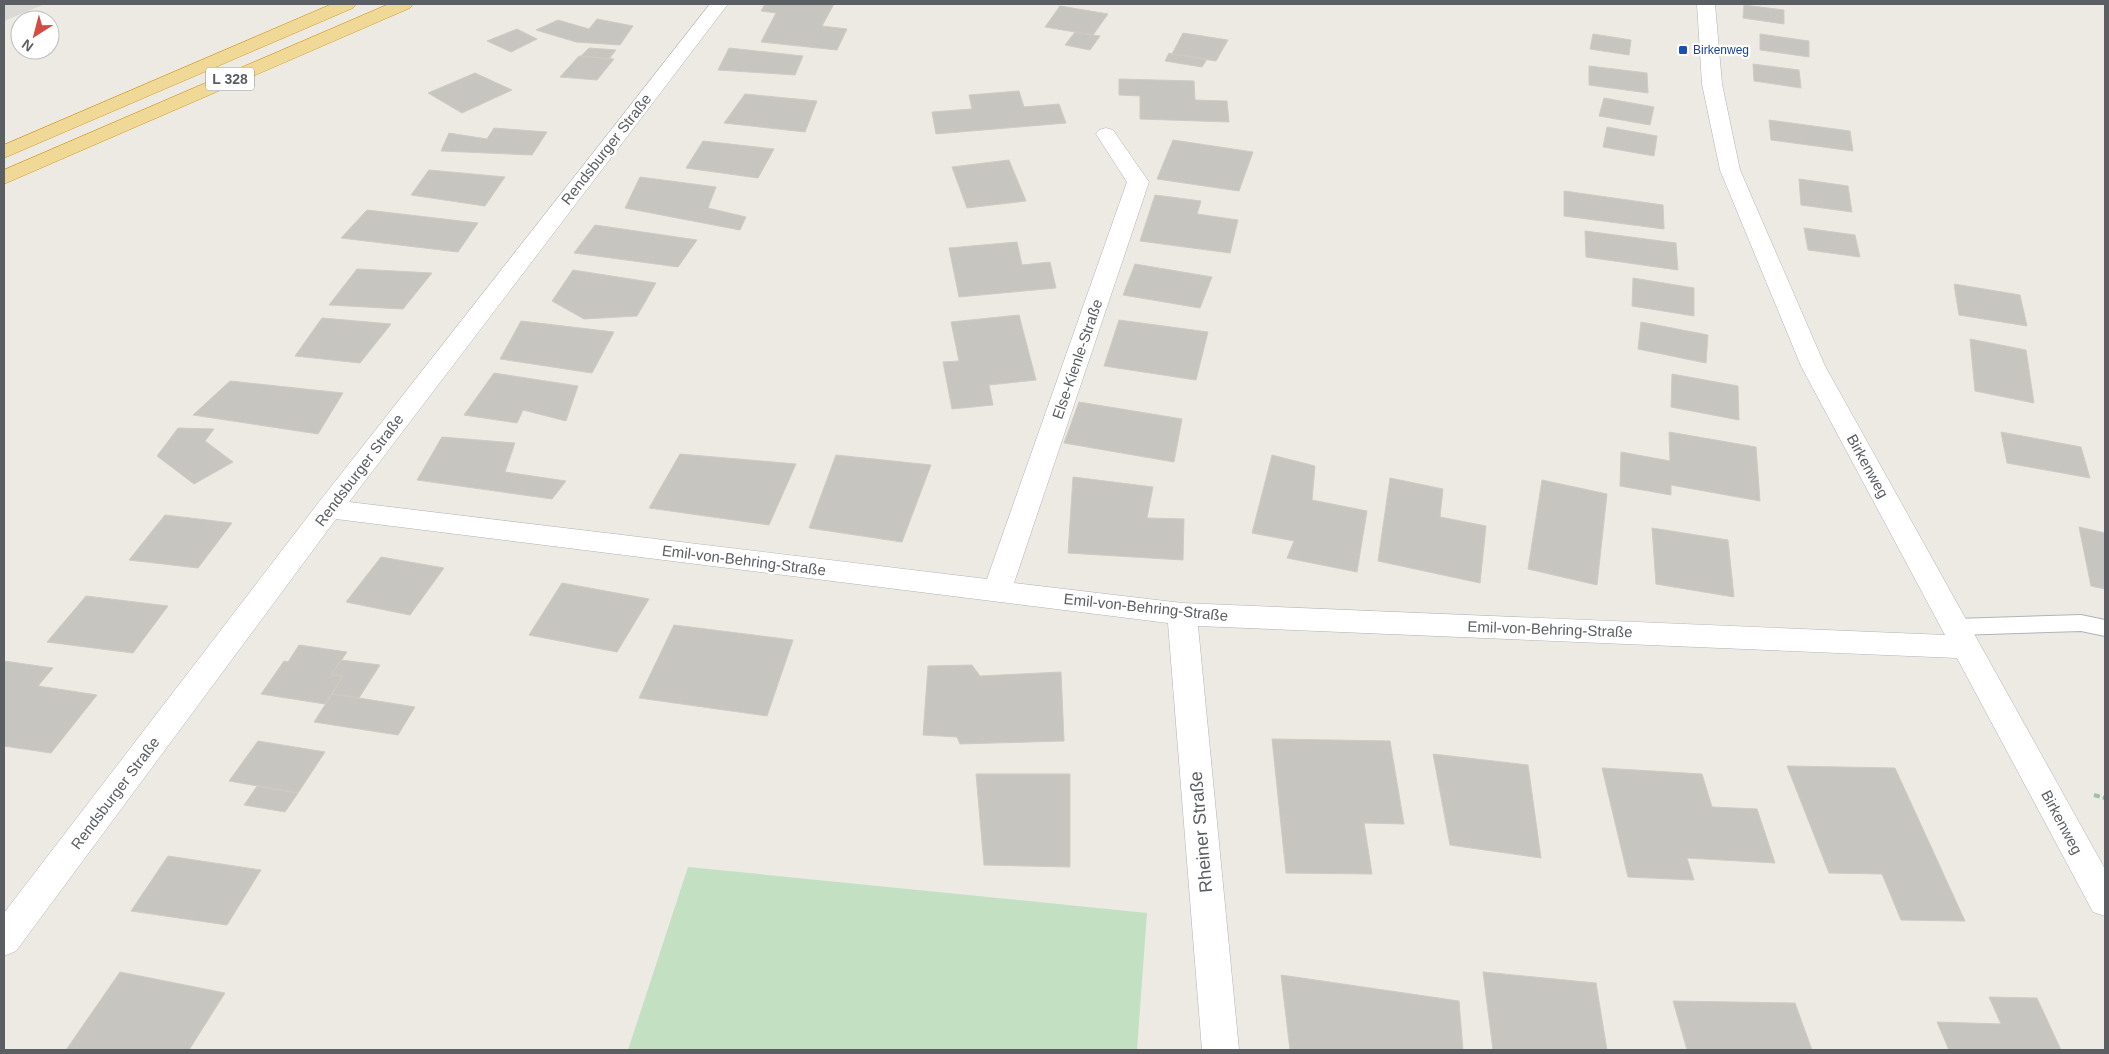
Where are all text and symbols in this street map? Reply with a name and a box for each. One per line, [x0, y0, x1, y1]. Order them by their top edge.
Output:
north arrow [10, 10, 60, 60]
text: N [19, 36, 36, 55]
place label: Birkenweg [1693, 43, 1749, 57]
marker: Birkenweg [1677, 44, 1689, 56]
road number: L 328 [206, 68, 254, 90]
street label: Rendsburger Straße [557, 90, 655, 208]
street label: Else-Kienle-Straße [1048, 297, 1106, 421]
street label: Rendsburger Straße [311, 411, 407, 529]
street label: Birkenweg [1844, 431, 1892, 501]
street label: Emil-von-Behring-Straße [661, 542, 827, 578]
street label: Emil-von-Behring-Straße [1063, 590, 1229, 624]
street label: Emil-von-Behring-Straße [1467, 618, 1633, 640]
street label: Rendsburger Straße [67, 734, 163, 852]
street label: Rheiner Straße [1186, 770, 1216, 894]
street label: Birkenweg [2038, 787, 2086, 857]

